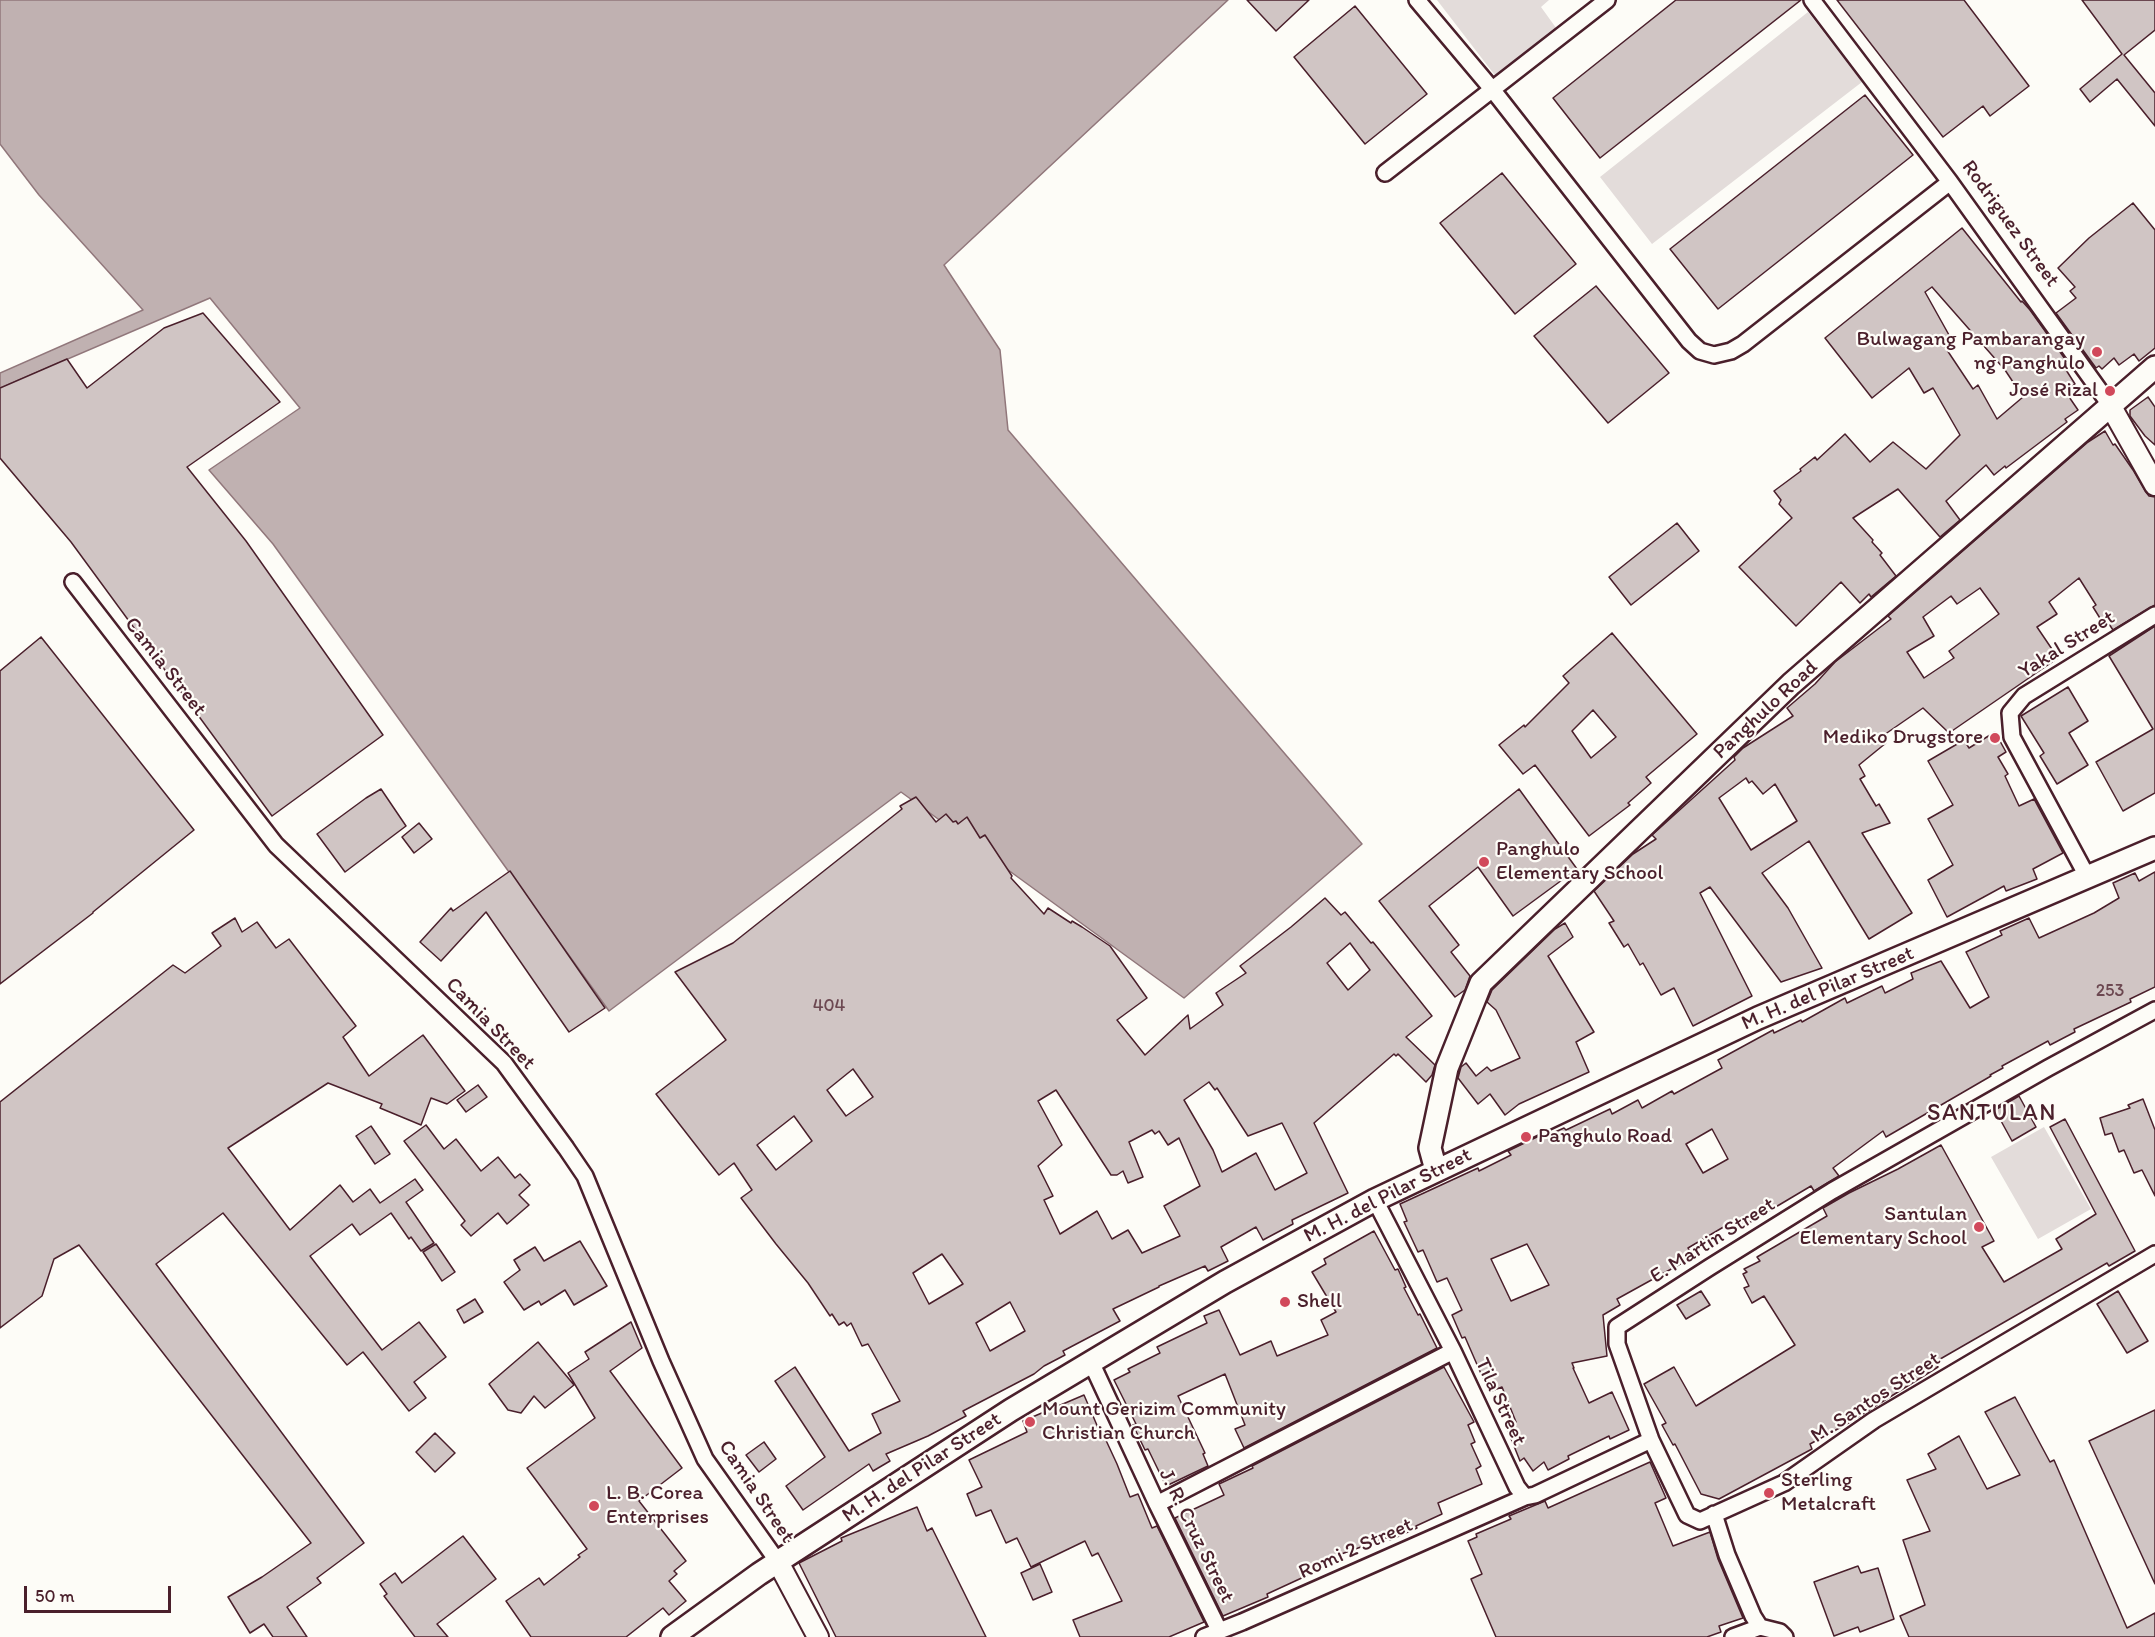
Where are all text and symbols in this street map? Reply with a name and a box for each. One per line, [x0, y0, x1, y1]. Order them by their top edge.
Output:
street label: Rodriguez Street [1956, 156, 2064, 292]
place label: Bulwagang Pambarangay ng Panghulo [1856, 327, 2085, 377]
marker: Bulwagang Pambarangay ng Panghulo [2090, 345, 2104, 359]
place label: José Rizal [2009, 378, 2098, 404]
marker: José Rizal [2103, 384, 2117, 398]
street label: Yakal Street [2014, 605, 2120, 685]
street label: Camia Street [119, 613, 211, 721]
street label: Panghulo Road [1708, 655, 1824, 765]
place label: Mediko Drugstore [1823, 725, 1983, 751]
marker: Mediko Drugstore [1988, 731, 2002, 745]
place label: Panghulo Elementary School [1496, 837, 1663, 887]
marker: Panghulo Elementary School [1477, 855, 1491, 869]
street label: M. H. del Pilar Street [1738, 941, 1918, 1037]
street label: Camia Street [440, 973, 540, 1075]
house number: 253 [2096, 980, 2124, 1002]
house number: 404 [813, 995, 845, 1017]
district label: SANTULAN [1927, 1100, 2057, 1128]
place label: Panghulo Road [1538, 1124, 1672, 1150]
marker: Panghulo Road [1519, 1130, 1533, 1144]
street label: M. H. del Pilar Street [1300, 1143, 1476, 1249]
street label: E. Martin Street [1646, 1193, 1780, 1289]
place label: Santulan Elementary School [1800, 1202, 1967, 1252]
marker: Santulan Elementary School [1972, 1220, 1986, 1234]
place label: Shell [1297, 1289, 1342, 1315]
marker: Shell [1278, 1295, 1292, 1309]
street label: M. Santos Street [1807, 1347, 1945, 1449]
street label: Tila Street [1469, 1354, 1531, 1450]
place label: Mount Gerizim Community Christian Church [1042, 1397, 1286, 1447]
street label: M. H. del Pilar Street [838, 1407, 1006, 1529]
marker: Mount Gerizim Community Christian Church [1023, 1415, 1037, 1429]
street label: Camia Street [712, 1436, 800, 1548]
street label: J. R. Cruz Street [1153, 1465, 1239, 1607]
place label: Sterling Metalcraft [1781, 1468, 1876, 1518]
place label: L. B. Corea Enterprises [606, 1481, 709, 1531]
marker: Sterling Metalcraft [1762, 1486, 1776, 1500]
marker: L. B. Corea Enterprises [587, 1499, 601, 1513]
street label: Romi 2 Street [1295, 1513, 1417, 1585]
scale bar [27, 1574, 174, 1612]
text: 50 m [35, 1585, 75, 1607]

